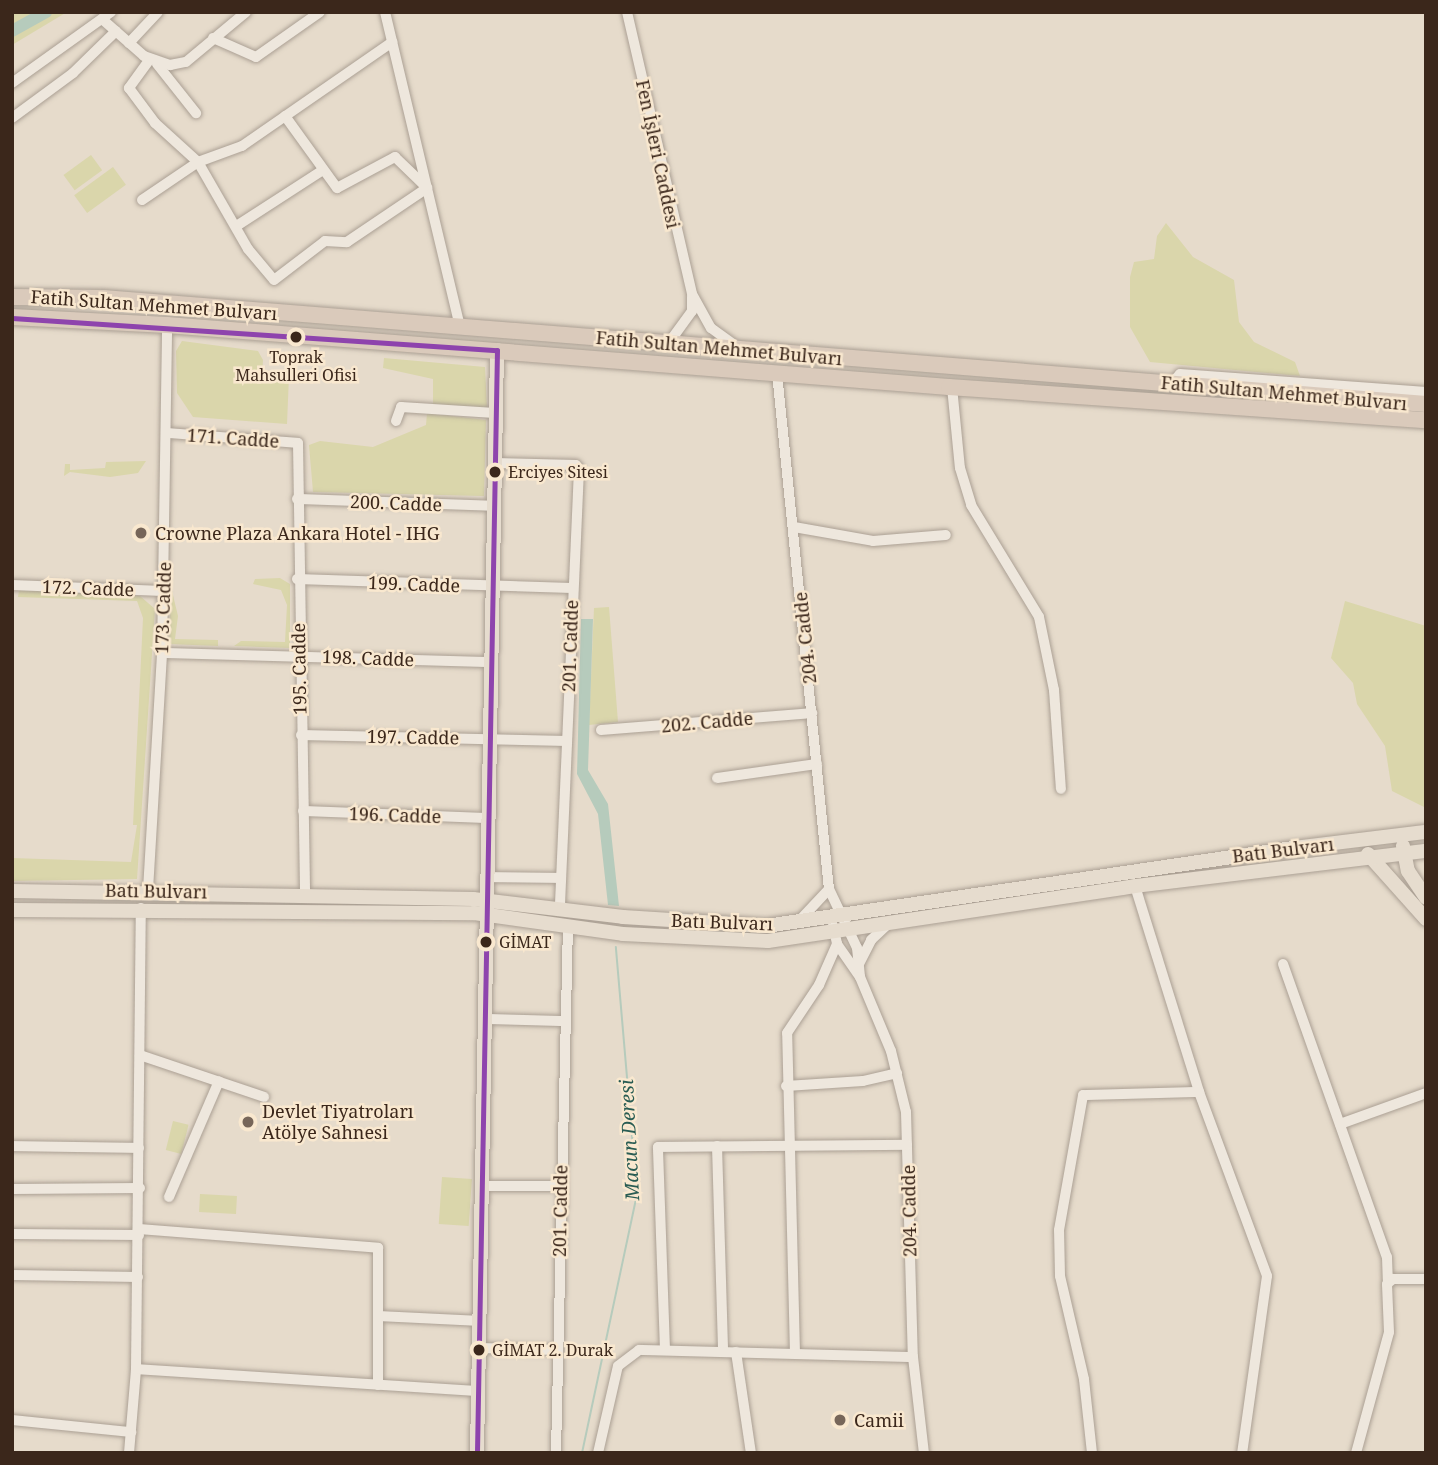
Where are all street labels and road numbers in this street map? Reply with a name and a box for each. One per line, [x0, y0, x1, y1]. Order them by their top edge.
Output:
street label: Fen İşleri Caddesi [632, 78, 684, 230]
street label: Fatih Sultan Mehmet Bulvarı [30, 286, 278, 324]
street label: Fatih Sultan Mehmet Bulvarı [595, 326, 843, 370]
street label: Fatih Sultan Mehmet Bulvarı [1160, 371, 1408, 415]
street label: 171. Cadde [186, 424, 280, 452]
street label: 200. Cadde [350, 491, 442, 515]
street label: 173. Cadde [151, 562, 175, 654]
street label: 199. Cadde [368, 572, 460, 596]
street label: 172. Cadde [42, 576, 134, 600]
street label: 204. Cadde [789, 591, 821, 685]
street label: 201. Cadde [558, 600, 582, 692]
street label: 195. Cadde [287, 623, 311, 715]
street label: 198. Cadde [322, 646, 414, 670]
street label: 202. Cadde [660, 707, 754, 737]
street label: 197. Cadde [367, 725, 459, 749]
street label: 196. Cadde [349, 803, 441, 827]
street label: Batı Bulvarı [1231, 833, 1335, 867]
street label: Batı Bulvarı [105, 879, 207, 903]
street label: Batı Bulvarı [671, 909, 773, 935]
street label: 201. Cadde [548, 1165, 572, 1257]
street label: 204. Cadde [897, 1165, 921, 1257]

